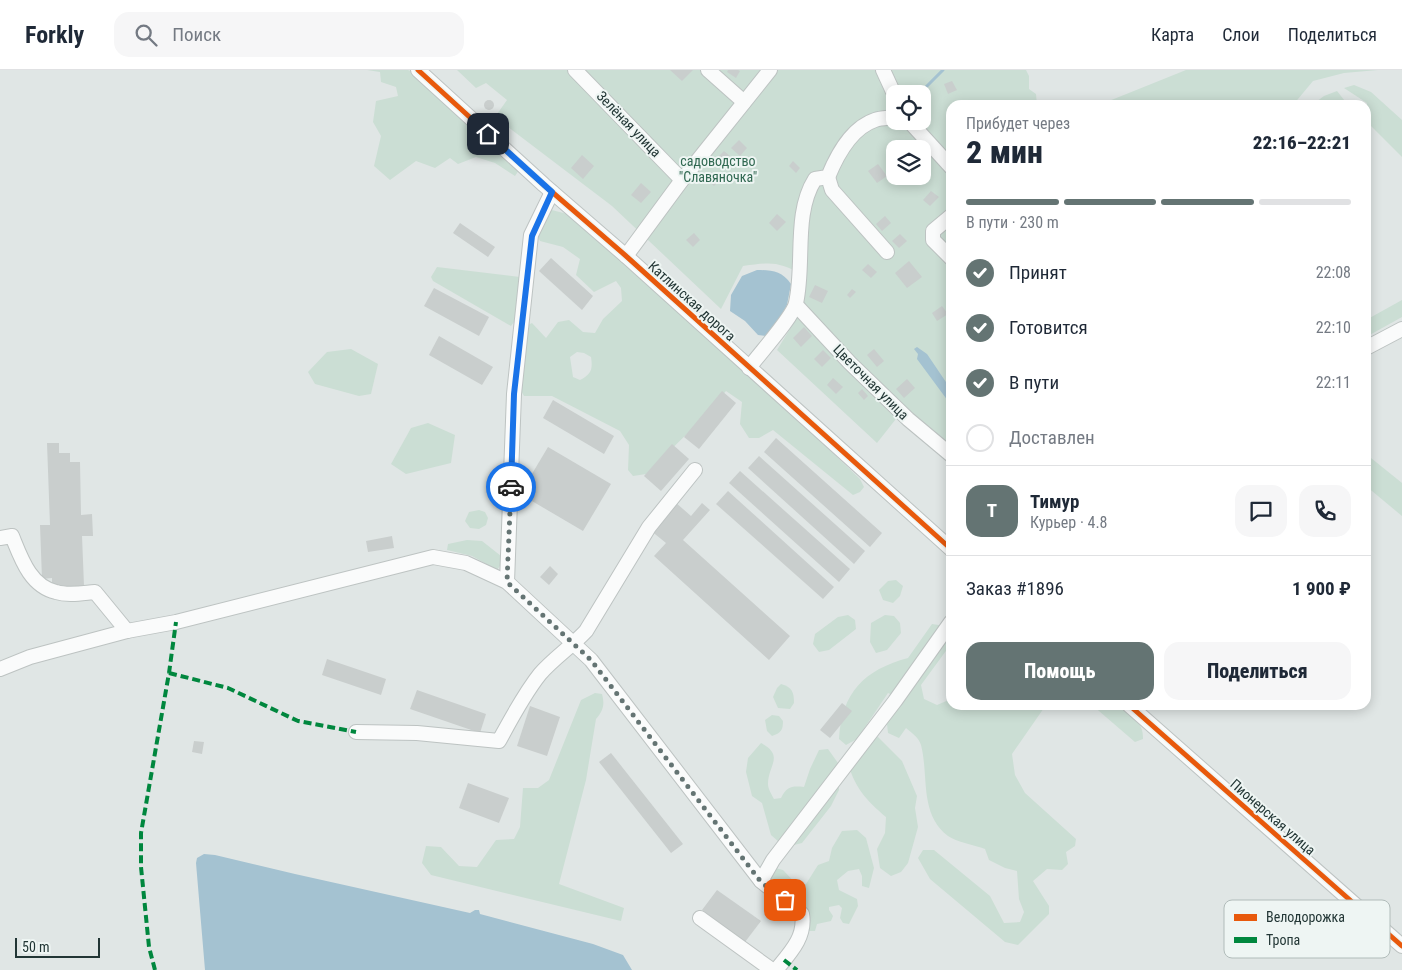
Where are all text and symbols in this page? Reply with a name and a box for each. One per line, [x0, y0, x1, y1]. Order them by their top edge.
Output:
search box [114, 12, 464, 57]
text: Forkly [25, 21, 84, 49]
icon: search [132, 21, 160, 49]
text: Поиск [172, 23, 221, 46]
text: Карта [1151, 24, 1194, 45]
text: Слои [1222, 24, 1260, 45]
text: Поделиться [1288, 24, 1377, 45]
map controls [886, 85, 931, 185]
button: locate [886, 85, 931, 130]
street label: Зелёная улица [594, 88, 664, 160]
pin [467, 113, 509, 155]
text: Прибудет через [966, 114, 1070, 133]
icon: home [474, 120, 502, 148]
text: 22:16–22:21 [1253, 131, 1351, 154]
text: 2 мин [966, 133, 1043, 171]
button: layers [886, 140, 931, 185]
park label: садоводство "Славяночка" [679, 153, 757, 185]
text: В пути · 230 m [966, 213, 1059, 232]
street label: Катлинская дорога [645, 258, 739, 344]
icon: check [966, 259, 994, 287]
text: Принят [1009, 261, 1067, 284]
text: 22:08 [1316, 263, 1351, 282]
icon: check [966, 314, 994, 342]
text: Готовится [1009, 316, 1088, 339]
text: 22:10 [1316, 318, 1351, 337]
street label: Цветочная улица [830, 341, 912, 423]
icon: check [966, 369, 994, 397]
text: В пути [1009, 371, 1059, 394]
text: 22:11 [1316, 373, 1351, 392]
text: Доставлен [1009, 426, 1095, 449]
courier [486, 462, 536, 512]
icon: car [497, 473, 525, 501]
button: chat [1235, 485, 1287, 537]
button: phone [1299, 485, 1351, 537]
text: Тимур [1030, 490, 1079, 513]
text: Т [987, 499, 997, 522]
text: Курьер · 4.8 [1030, 513, 1108, 532]
text: Заказ #1896 [966, 577, 1064, 600]
text: 1 900 ₽ [1292, 577, 1351, 600]
button: Помощь [966, 642, 1154, 700]
button: Поделиться [1164, 642, 1351, 700]
street label: Пионерская улица [1227, 776, 1319, 858]
pin [764, 879, 806, 921]
icon: bag [771, 886, 799, 914]
legend [1224, 900, 1390, 958]
text: Велодорожка [1266, 909, 1345, 925]
text: Тропа [1266, 932, 1300, 948]
scale bar [15, 935, 100, 958]
text: 50 m [22, 939, 50, 955]

